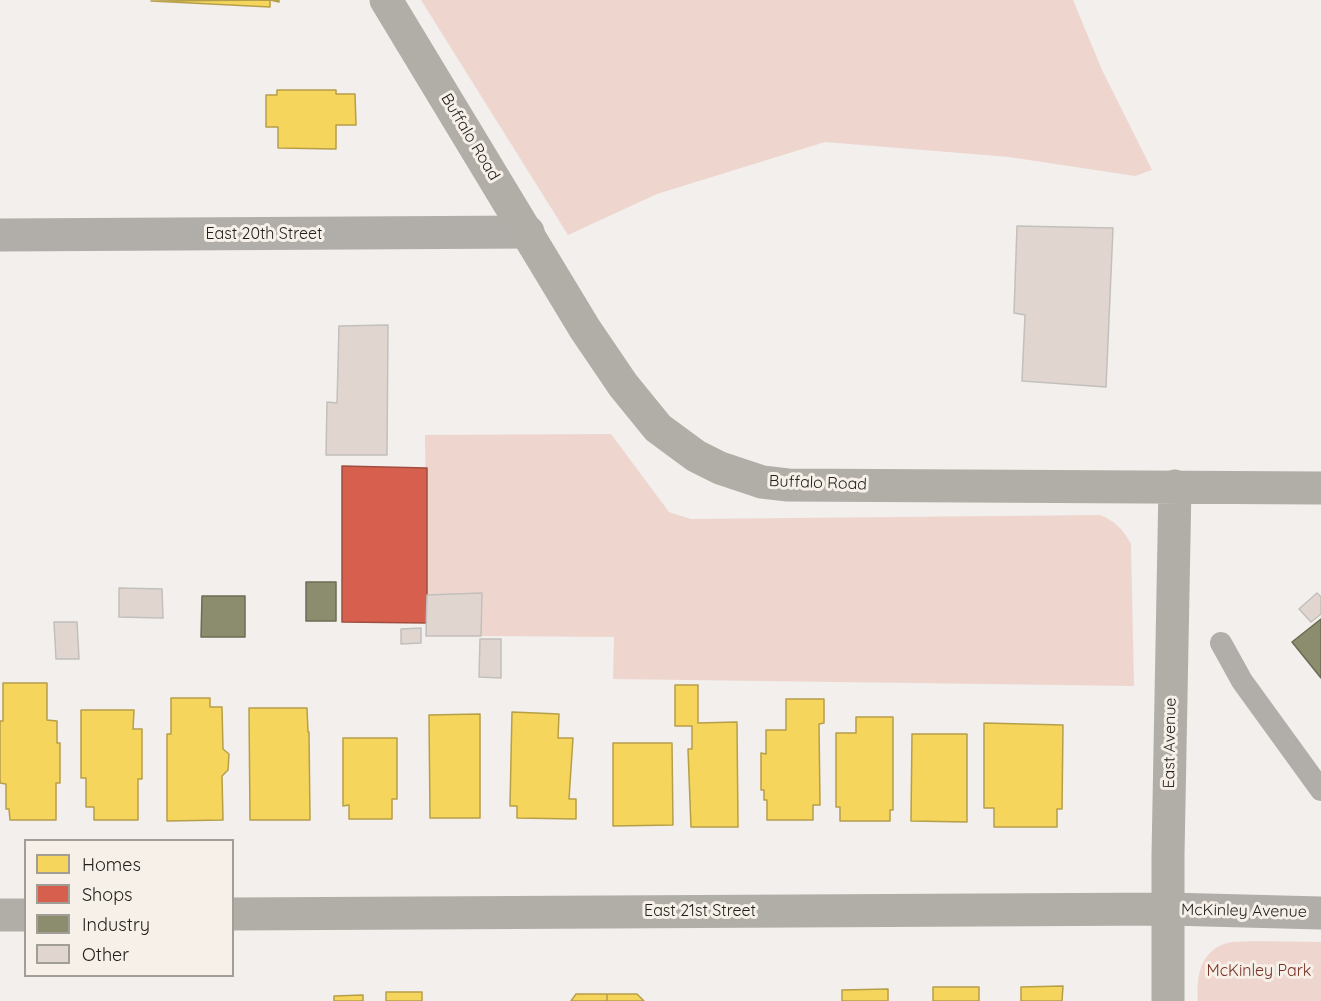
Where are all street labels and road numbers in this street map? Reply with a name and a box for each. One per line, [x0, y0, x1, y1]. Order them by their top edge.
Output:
street label: Buffalo Road [437, 90, 503, 184]
street label: East 20th Street [205, 224, 323, 244]
street label: Buffalo Road [769, 472, 867, 494]
street label: East Avenue [1160, 697, 1180, 789]
street label: McKinley Avenue [1181, 900, 1307, 922]
street label: East 21st Street [644, 901, 756, 921]

